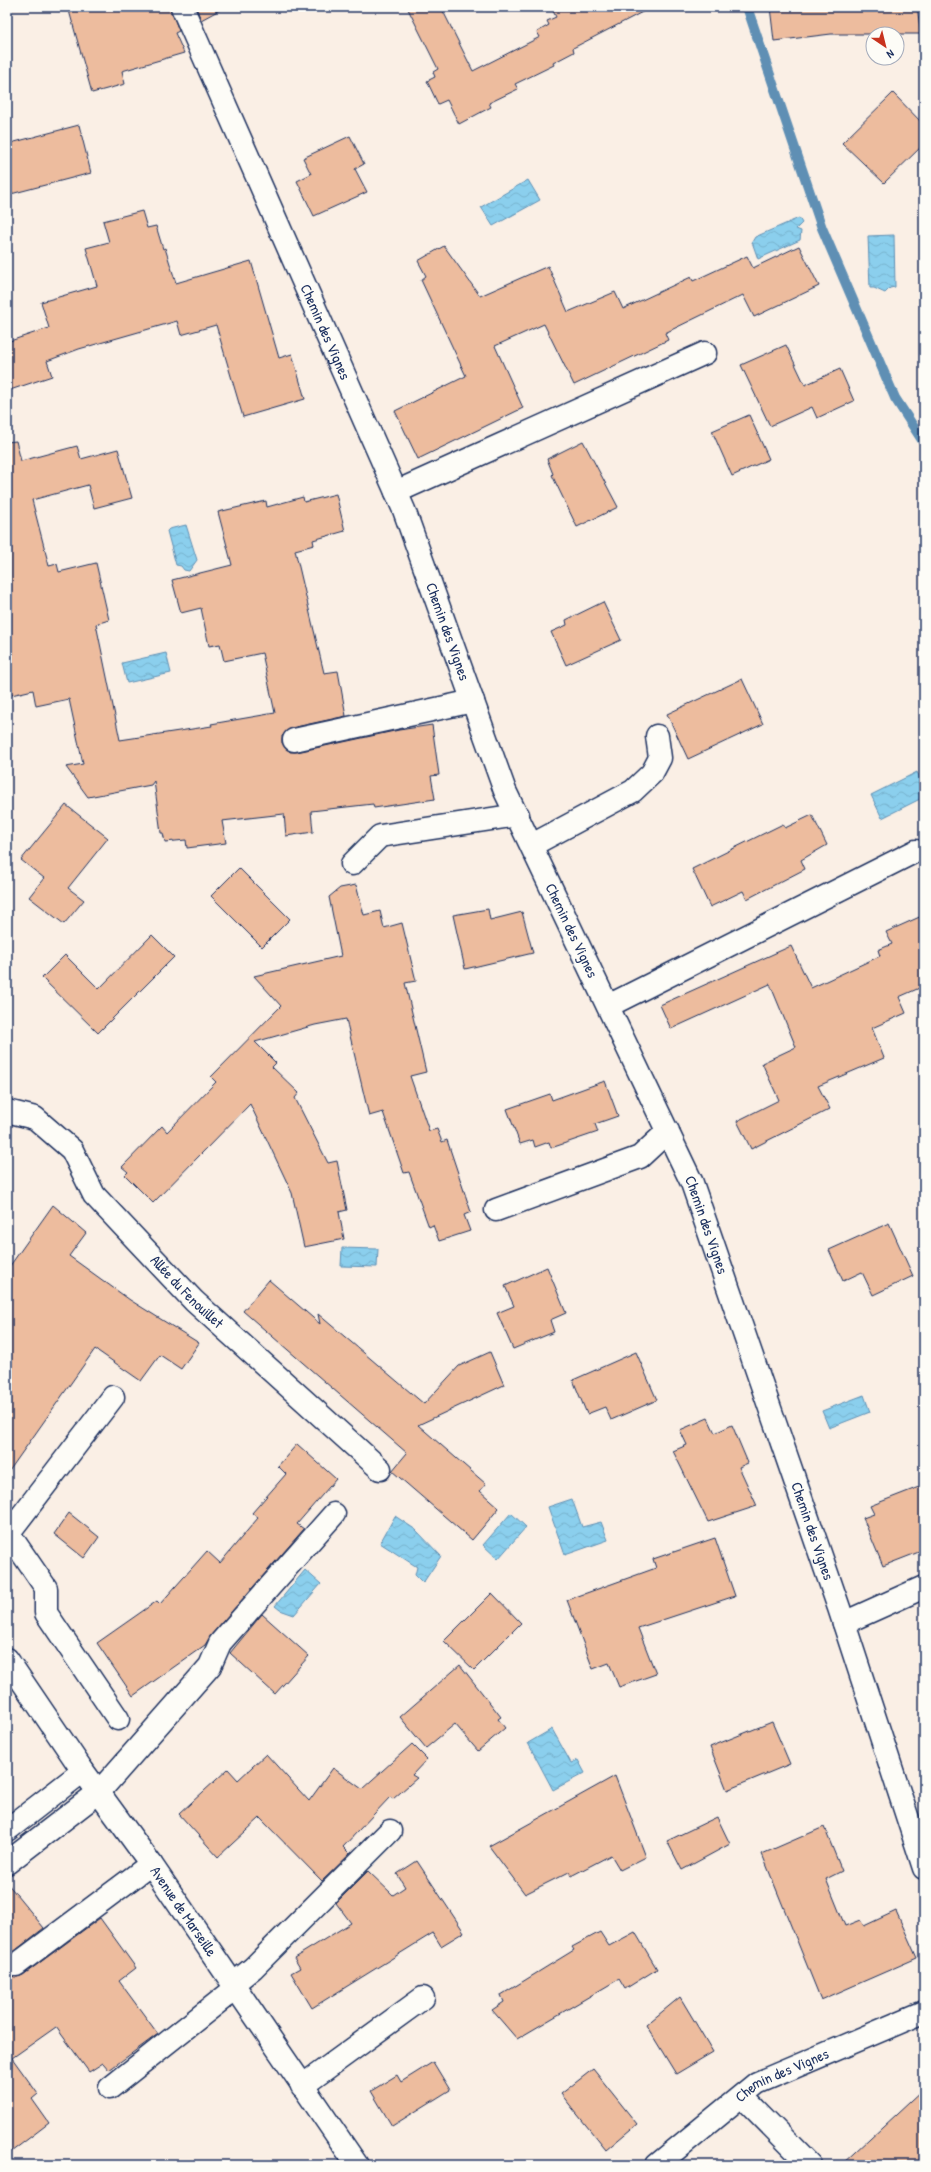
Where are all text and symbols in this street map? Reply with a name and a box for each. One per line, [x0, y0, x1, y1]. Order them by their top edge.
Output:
north arrow [865, 26, 905, 66]
text: N [884, 47, 897, 62]
street label: Chemin des Vignes [296, 280, 356, 383]
street label: Chemin des Vignes [421, 580, 475, 683]
street label: Chemin des Vignes [540, 880, 604, 981]
street label: Chemin des Vignes [680, 1172, 734, 1277]
street label: Allée du Fenouillet [146, 1250, 229, 1333]
street label: Chemin des Vignes [786, 1479, 840, 1583]
street label: Avenue de Marseille [146, 1862, 222, 1960]
street label: Chemin des Vignes [730, 2043, 832, 2107]

